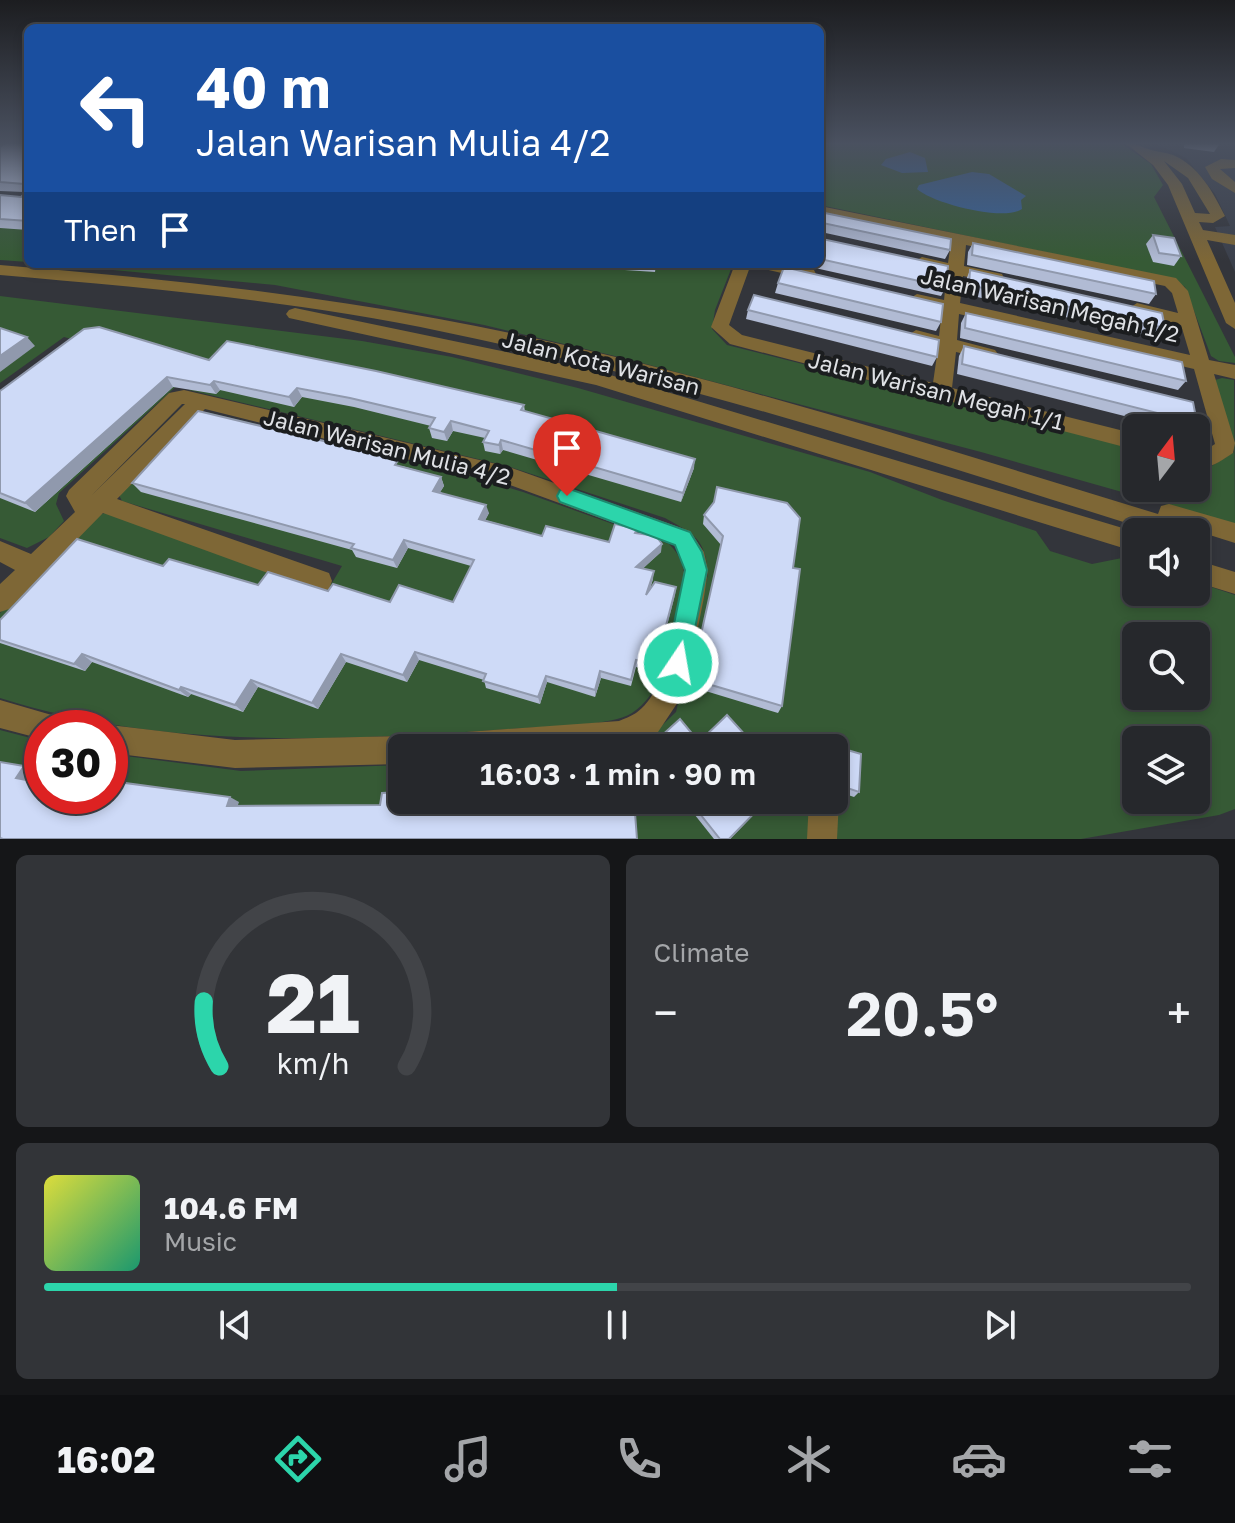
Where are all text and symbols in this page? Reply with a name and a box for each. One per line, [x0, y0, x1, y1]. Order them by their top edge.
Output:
text: 40 m [196, 53, 330, 120]
icon: left [64, 56, 168, 160]
text: Jalan Warisan Mulia 4/2 [196, 121, 610, 164]
icon: arrive [153, 208, 197, 252]
text: Then [64, 212, 137, 248]
street label: Jalan Warisan Megah 1/2 [918, 262, 1182, 347]
street label: Jalan Kota Warisan [500, 325, 703, 400]
street label: Jalan Warisan Megah 1/1 [806, 346, 1067, 435]
street label: Jalan Warisan Mulia 4/2 [261, 403, 513, 490]
pin [533, 414, 601, 496]
north arrow [1122, 414, 1210, 502]
map controls [1122, 414, 1210, 814]
icon: arrive [545, 426, 589, 470]
button: sound [1122, 518, 1210, 606]
position arrow [636, 621, 720, 705]
button: search [1122, 622, 1210, 710]
speed limit sign: 30 [24, 710, 128, 814]
button: layers [1122, 726, 1210, 814]
text: 16:03 · 1 min · 90 m [480, 756, 756, 792]
text: Climate [654, 937, 749, 968]
text: 21 [266, 951, 360, 1051]
text: 20.5° [846, 977, 998, 1049]
text: − [654, 986, 678, 1039]
text: + [1167, 986, 1191, 1039]
text: km/h [276, 1046, 349, 1080]
text: 104.6 FM [164, 1190, 298, 1226]
text: Music [164, 1226, 237, 1257]
icon: previous [213, 1303, 257, 1347]
icon: pause [595, 1303, 639, 1347]
icon: next [978, 1303, 1022, 1347]
icon: directions [270, 1431, 326, 1487]
icon: music [440, 1431, 496, 1487]
icon: phone [611, 1431, 667, 1487]
icon: climate [781, 1431, 837, 1487]
icon: car [951, 1431, 1007, 1487]
icon: filters [1122, 1431, 1178, 1487]
text: 16:02 [57, 1438, 155, 1481]

